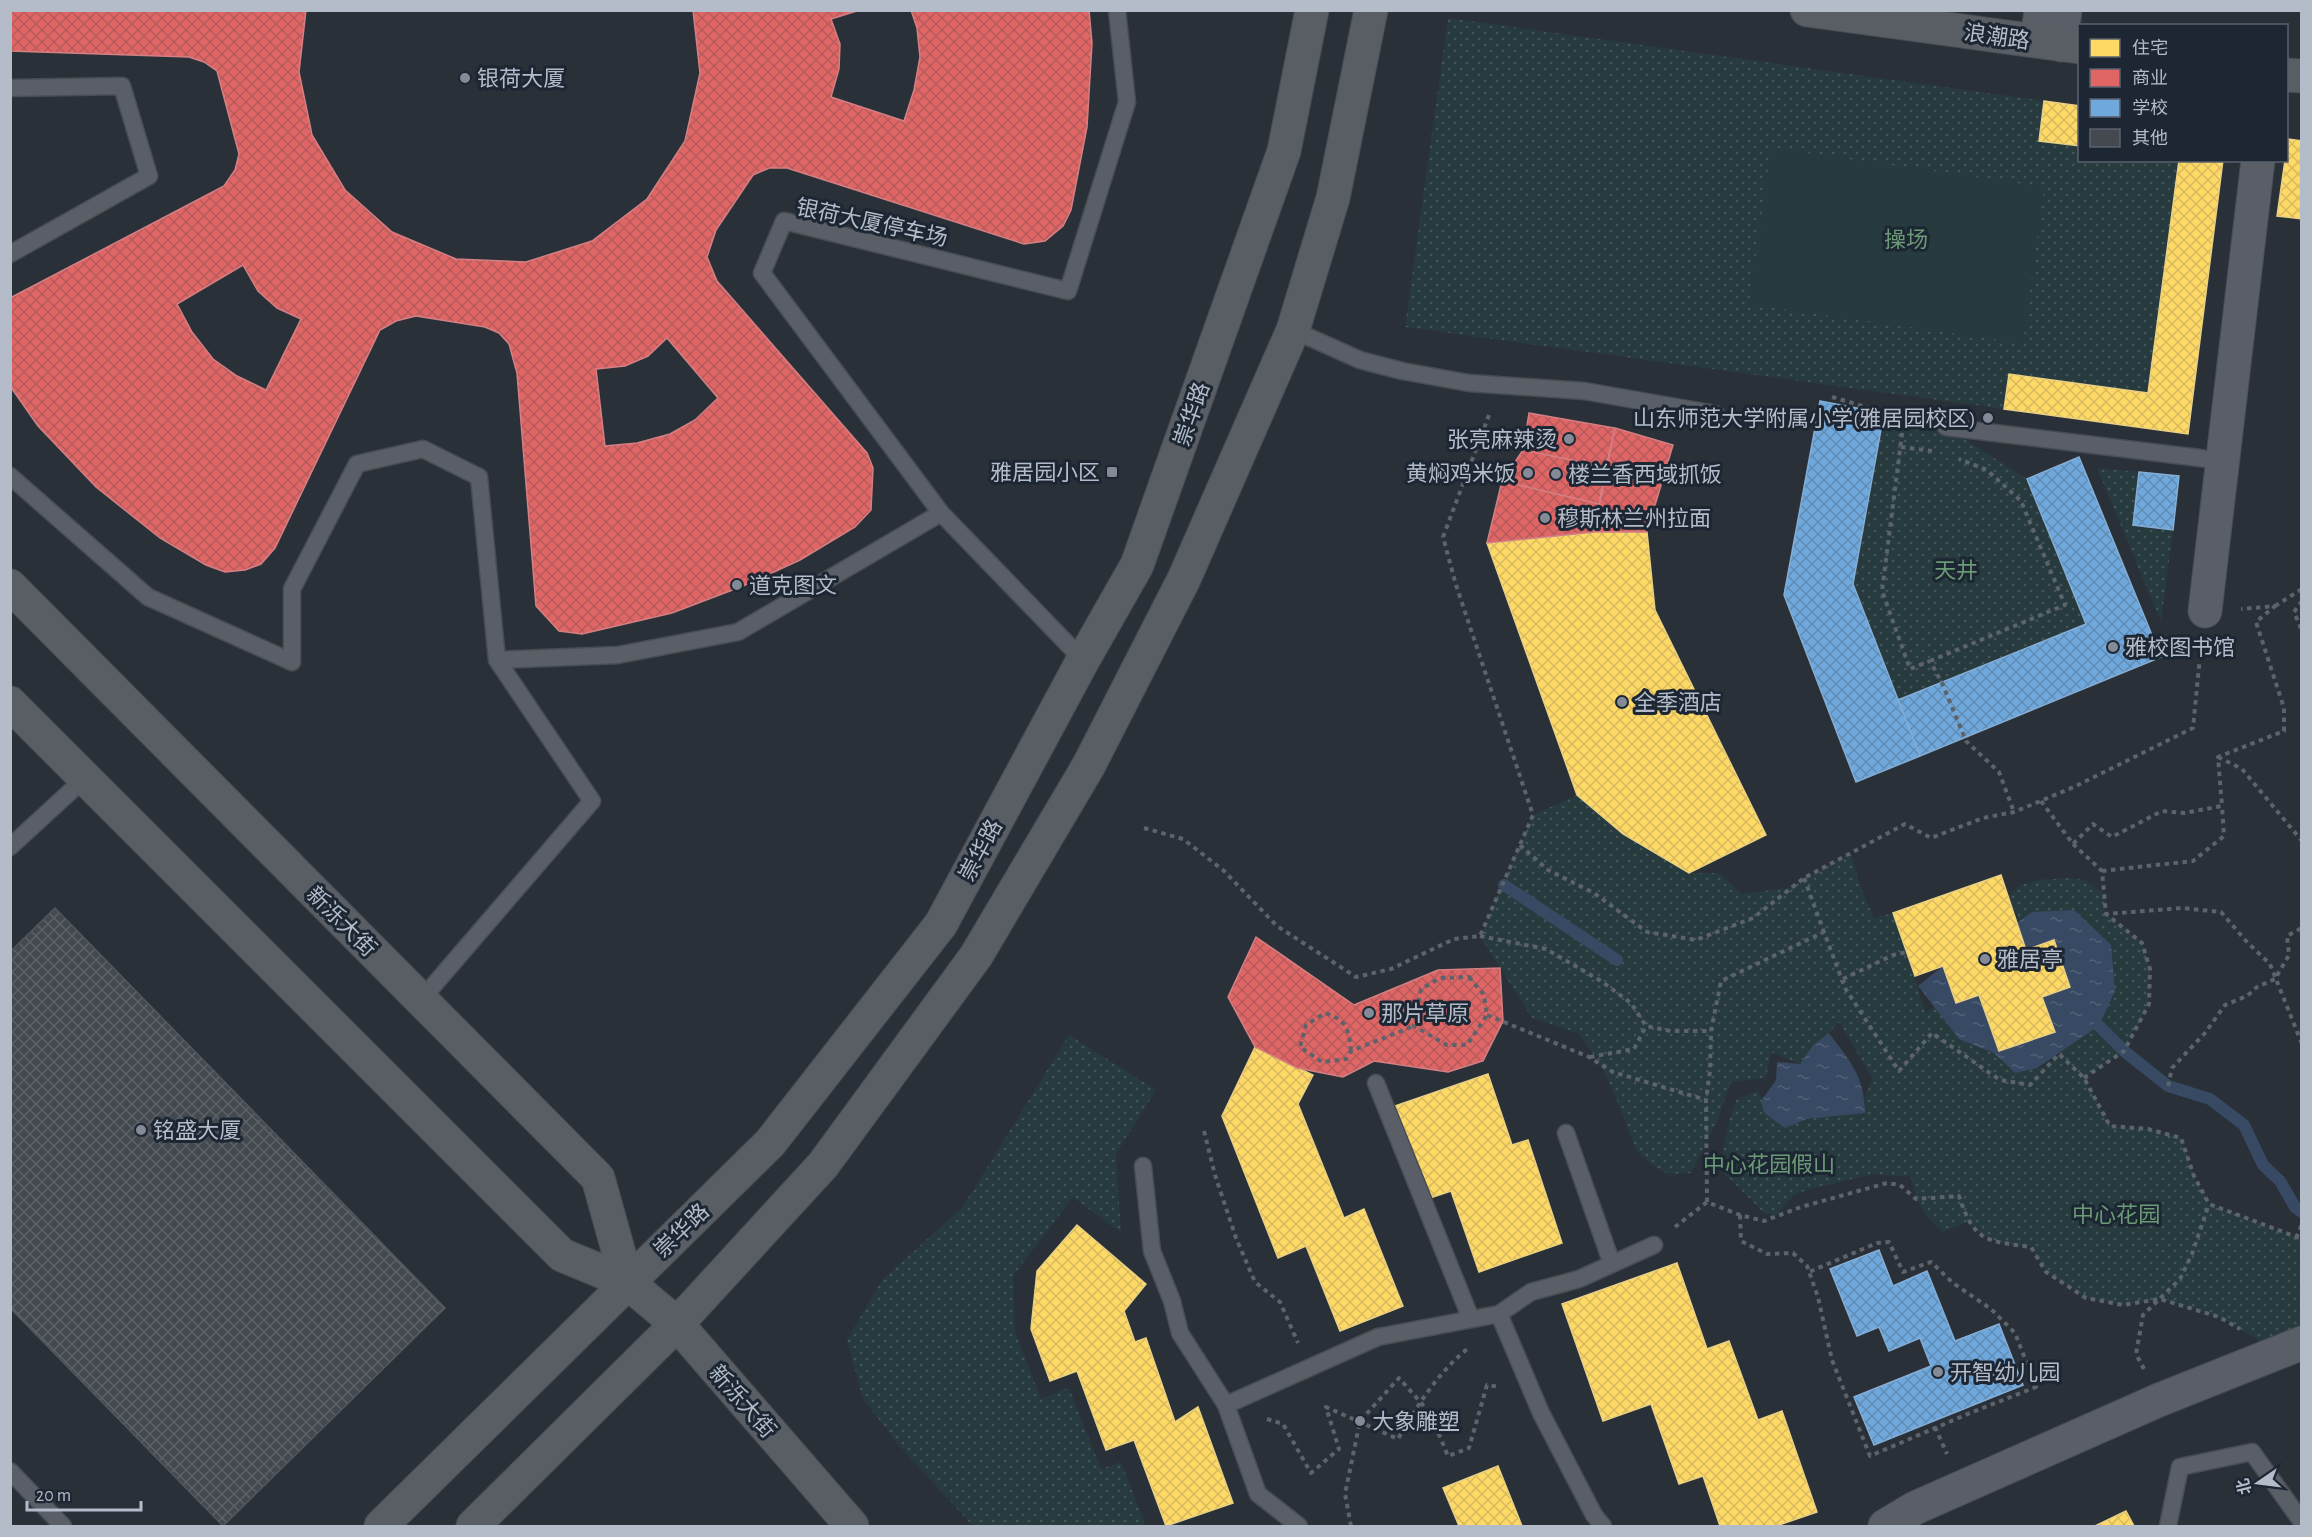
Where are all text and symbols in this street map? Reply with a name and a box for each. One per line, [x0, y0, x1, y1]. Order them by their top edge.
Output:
street label: 浪潮路 [1963, 21, 2031, 52]
legend [2078, 24, 2288, 162]
text: 住宅 [2132, 38, 2168, 58]
place label: 银荷大厦 [477, 67, 565, 90]
text: 商业 [2132, 68, 2168, 88]
marker: 银荷大厦 [458, 71, 472, 85]
text: 学校 [2132, 98, 2168, 118]
text: 其他 [2132, 128, 2168, 148]
street label: 银荷大厦停车场 [794, 195, 950, 250]
park label: 操场 [1884, 228, 1928, 251]
street label: 崇华路 [1170, 379, 1213, 449]
place label: 山东师范大学附属小学(雅居园校区) [1633, 407, 1976, 430]
marker: 山东师范大学附属小学(雅居园校区) [1981, 411, 1995, 425]
place label: 张亮麻辣烫 [1447, 428, 1557, 451]
marker: 张亮麻辣烫 [1562, 432, 1576, 446]
place label: 雅居园小区 [990, 461, 1100, 484]
place label: 黄焖鸡米饭 [1406, 462, 1516, 485]
place label: 楼兰香西域抓饭 [1568, 463, 1722, 486]
marker: 雅居园小区 [1105, 465, 1119, 479]
marker: 黄焖鸡米饭 [1521, 466, 1535, 480]
marker: 楼兰香西域抓饭 [1549, 467, 1563, 481]
place label: 穆斯林兰州拉面 [1557, 507, 1711, 530]
marker: 穆斯林兰州拉面 [1538, 511, 1552, 525]
park label: 天井 [1934, 559, 1978, 582]
place label: 道克图文 [749, 574, 837, 597]
marker: 道克图文 [730, 578, 744, 592]
place label: 雅校图书馆 [2125, 636, 2235, 659]
marker: 雅校图书馆 [2106, 640, 2120, 654]
place label: 全季酒店 [1634, 691, 1722, 714]
marker: 全季酒店 [1615, 695, 1629, 709]
street label: 崇华路 [955, 816, 1006, 885]
street label: 新泺大街 [302, 882, 381, 961]
place label: 雅居亭 [1997, 948, 2063, 971]
marker: 雅居亭 [1978, 952, 1992, 966]
place label: 那片草原 [1381, 1002, 1469, 1025]
marker: 那片草原 [1362, 1006, 1376, 1020]
place label: 铭盛大厦 [153, 1119, 241, 1142]
marker: 铭盛大厦 [134, 1123, 148, 1137]
park label: 中心花园假山 [1703, 1153, 1835, 1176]
street label: 崇华路 [650, 1199, 713, 1262]
park label: 中心花园 [2072, 1203, 2160, 1226]
street label: 新泺大街 [705, 1361, 780, 1442]
place label: 开智幼儿园 [1950, 1361, 2060, 1384]
marker: 开智幼儿园 [1931, 1365, 1945, 1379]
place label: 大象雕塑 [1372, 1410, 1460, 1433]
marker: 大象雕塑 [1353, 1414, 1367, 1428]
north arrow [2228, 1453, 2288, 1513]
scale bar [27, 1474, 141, 1512]
text: 北 [2234, 1477, 2254, 1496]
text: 20 m [36, 1487, 71, 1505]

